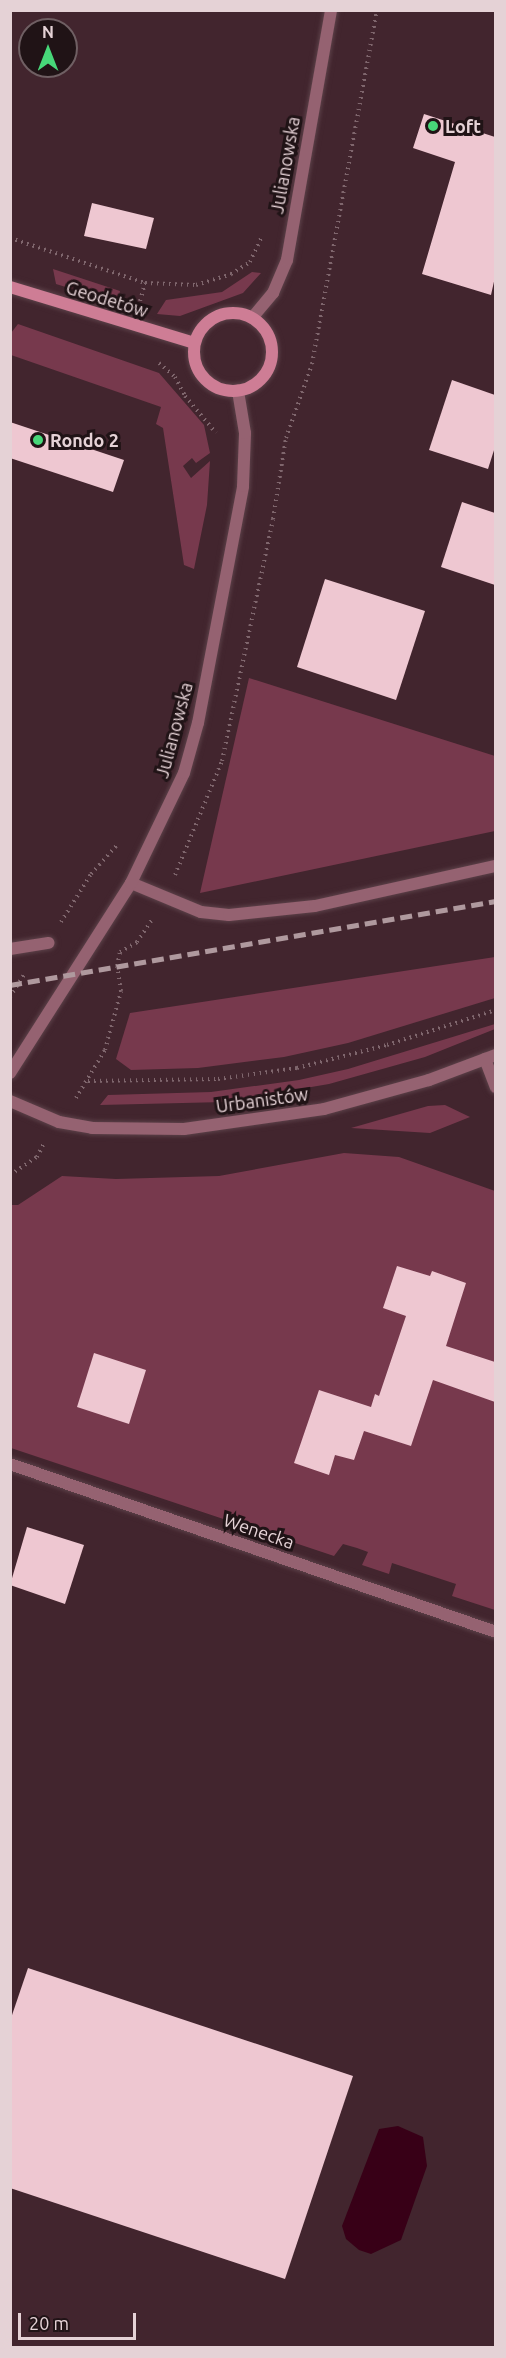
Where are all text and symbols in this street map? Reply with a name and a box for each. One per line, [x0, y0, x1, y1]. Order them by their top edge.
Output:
north arrow [18, 18, 78, 78]
text: N [42, 23, 54, 41]
street label: Julianowska [266, 115, 304, 215]
place label: Loft [445, 115, 481, 137]
marker: Loft [426, 119, 440, 133]
street label: Geodetów [63, 276, 151, 322]
place label: Rondo 2 [50, 429, 119, 451]
marker: Rondo 2 [31, 433, 45, 447]
street label: Julianowska [151, 680, 197, 780]
street label: Urbanistów [215, 1083, 309, 1117]
street label: Wenecka [221, 1509, 297, 1553]
scale bar [21, 2301, 140, 2339]
text: 20 m [29, 2313, 69, 2333]

